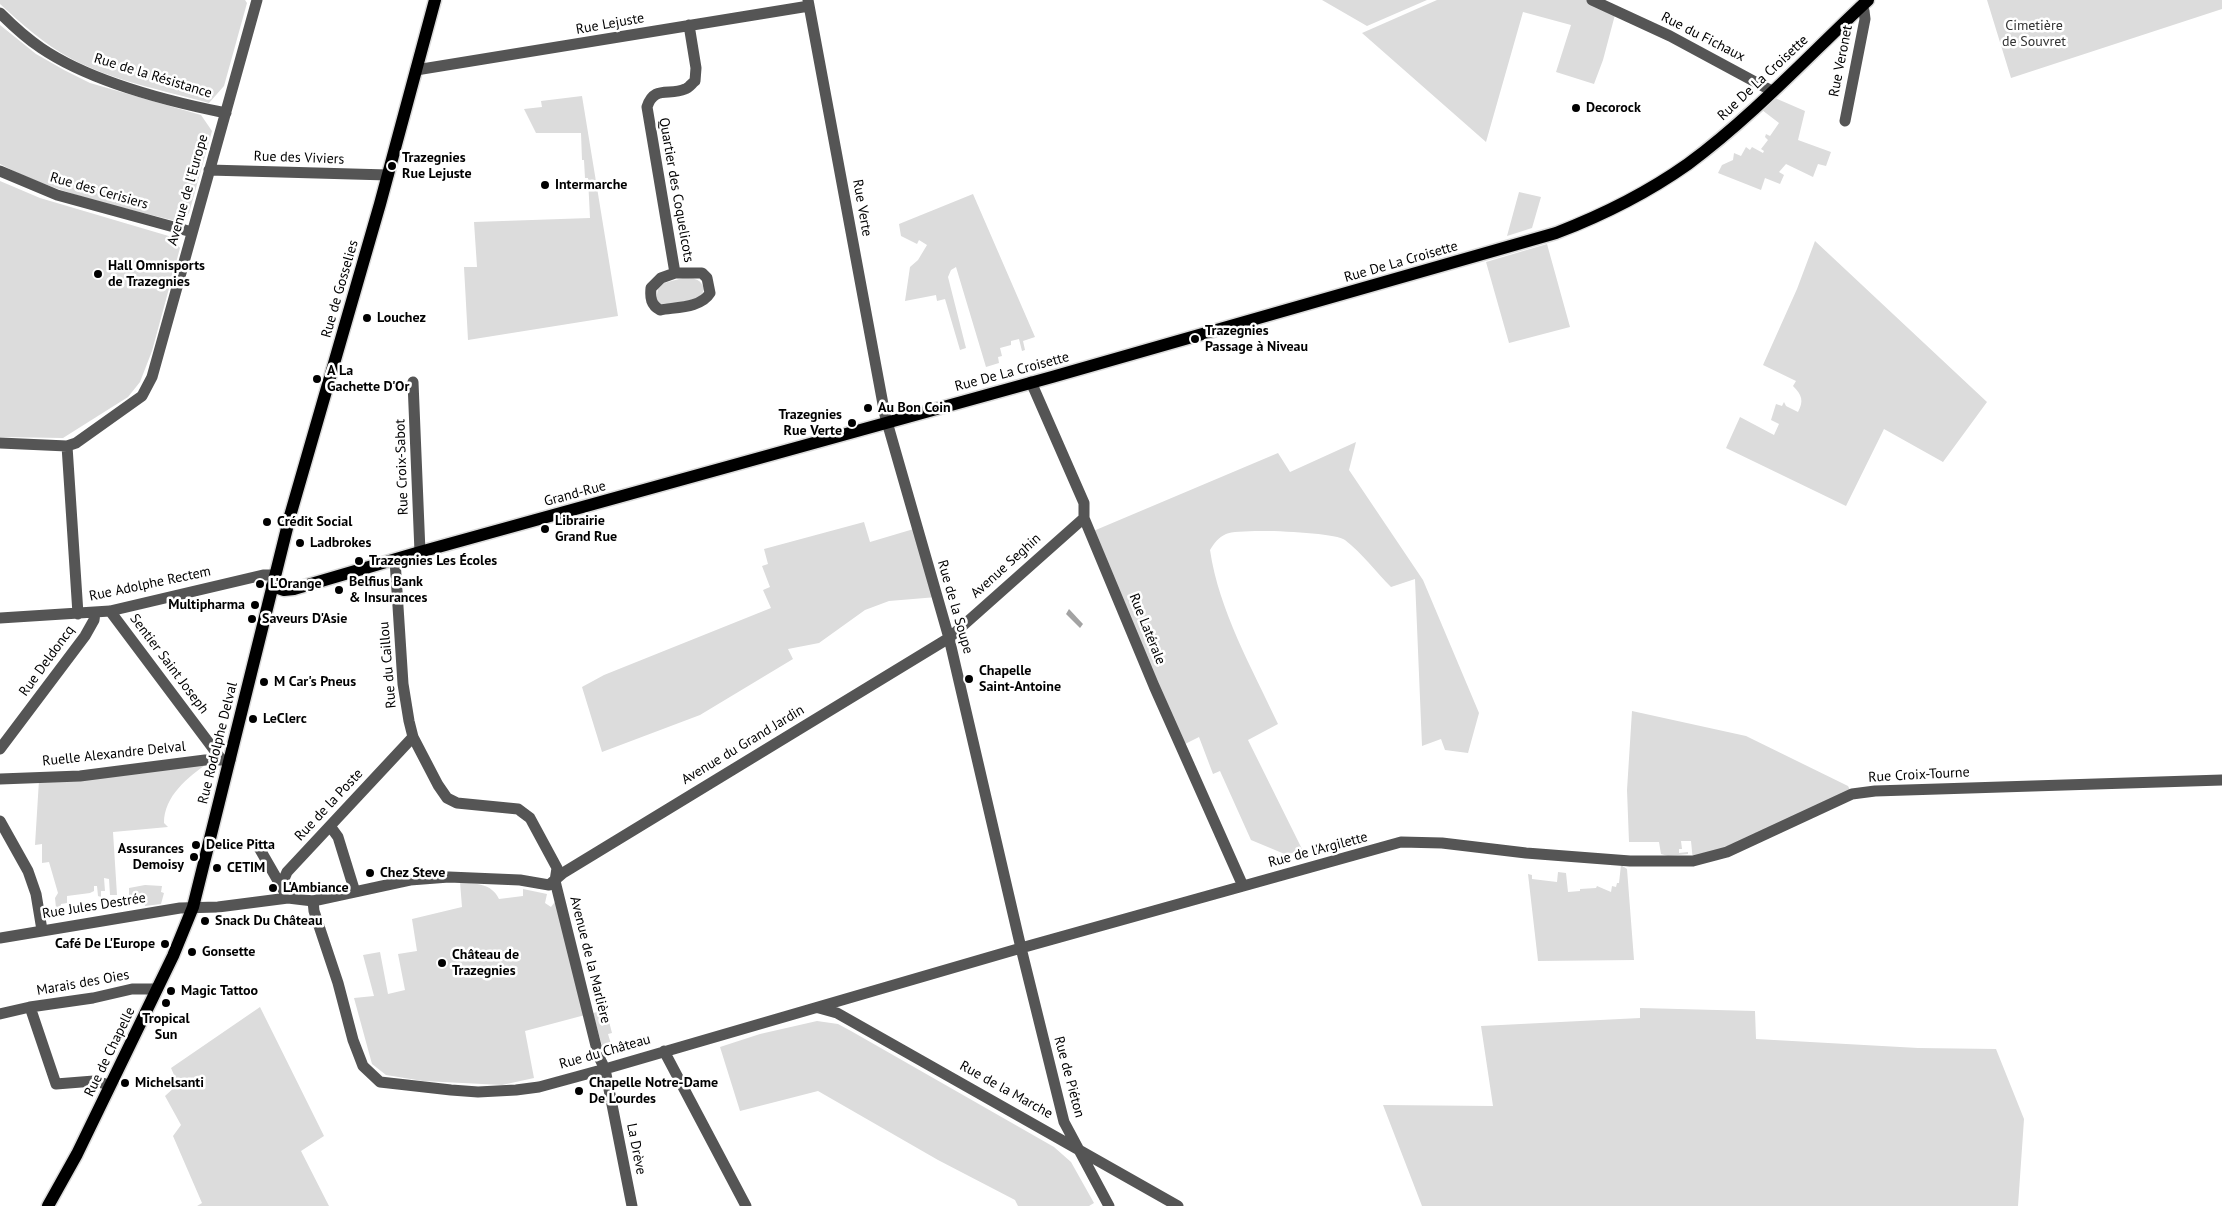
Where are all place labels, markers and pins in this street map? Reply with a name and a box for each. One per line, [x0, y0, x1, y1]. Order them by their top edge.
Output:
place label: Decorock [1586, 100, 1641, 116]
marker: Decorock [1570, 102, 1582, 114]
place label: Trazegnies Rue Lejuste [402, 150, 472, 182]
marker: Trazegnies Rue Lejuste [386, 160, 398, 172]
place label: Intermarche [555, 177, 627, 193]
marker: Intermarche [539, 179, 551, 191]
place label: Hall Omnisports de Trazegnies [108, 258, 205, 290]
marker: Hall Omnisports de Trazegnies [92, 268, 104, 280]
place label: Louchez [377, 310, 426, 326]
marker: Louchez [361, 312, 373, 324]
place label: Trazegnies Passage à Niveau [1205, 323, 1308, 356]
marker: Trazegnies Passage à Niveau [1189, 333, 1201, 345]
place label: A La Gachette D'Or [327, 363, 409, 396]
marker: A La Gachette D'Or [311, 373, 323, 385]
place label: Au Bon Coin [878, 400, 951, 416]
marker: Au Bon Coin [862, 402, 874, 414]
place label: Trazegnies Rue Verte [778, 407, 842, 440]
marker: Trazegnies Rue Verte [846, 417, 858, 429]
place label: Librairie Grand Rue [555, 513, 617, 546]
place label: Crédit Social [277, 514, 352, 530]
marker: Crédit Social [261, 516, 273, 528]
marker: Librairie Grand Rue [539, 523, 551, 535]
place label: Ladbrokes [310, 535, 371, 551]
marker: Ladbrokes [294, 537, 306, 549]
place label: Trazegnies Les Écoles [369, 553, 497, 569]
marker: Trazegnies Les Écoles [353, 555, 365, 567]
place label: Belfius Bank & Insurances [349, 574, 427, 606]
place label: L'Orange [270, 576, 322, 592]
marker: L'Orange [254, 578, 266, 590]
marker: Belfius Bank & Insurances [333, 584, 345, 596]
place label: Multipharma [168, 597, 245, 613]
marker: Multipharma [249, 599, 261, 611]
place label: Saveurs D'Asie [262, 611, 347, 627]
marker: Saveurs D'Asie [246, 613, 258, 625]
place label: Chapelle Saint-Antoine [979, 663, 1061, 696]
marker: Chapelle Saint-Antoine [963, 673, 975, 685]
place label: M Car's Pneus [274, 674, 356, 690]
marker: M Car's Pneus [258, 676, 270, 688]
place label: LeClerc [263, 711, 307, 727]
marker: LeClerc [247, 713, 259, 725]
place label: Delice Pitta [206, 837, 275, 853]
marker: Delice Pitta [190, 839, 202, 851]
place label: Assurances Demoisy [118, 841, 184, 874]
marker: Assurances Demoisy [188, 851, 200, 863]
place label: CETIM [227, 860, 265, 876]
marker: CETIM [211, 862, 223, 874]
place label: Chez Steve [380, 865, 445, 881]
marker: Chez Steve [364, 867, 376, 879]
place label: L'Ambiance [283, 880, 348, 896]
marker: L'Ambiance [267, 882, 279, 894]
place label: Snack Du Château [215, 913, 322, 929]
marker: Snack Du Château [199, 915, 211, 927]
place label: Café De L'Europe [55, 936, 155, 952]
marker: Café De L'Europe [159, 938, 171, 950]
place label: Gonsette [202, 944, 255, 960]
marker: Gonsette [186, 946, 198, 958]
place label: Château de Trazegnies [452, 947, 519, 980]
marker: Château de Trazegnies [436, 957, 448, 969]
place label: Magic Tattoo [181, 983, 258, 999]
marker: Magic Tattoo [165, 985, 177, 997]
marker: Tropical Sun [160, 997, 172, 1009]
place label: Tropical Sun [142, 1011, 190, 1044]
place label: Michelsanti [135, 1075, 204, 1091]
place label: Chapelle Notre-Dame De Lourdes [589, 1075, 718, 1108]
marker: Michelsanti [119, 1077, 131, 1089]
marker: Chapelle Notre-Dame De Lourdes [573, 1085, 585, 1097]

